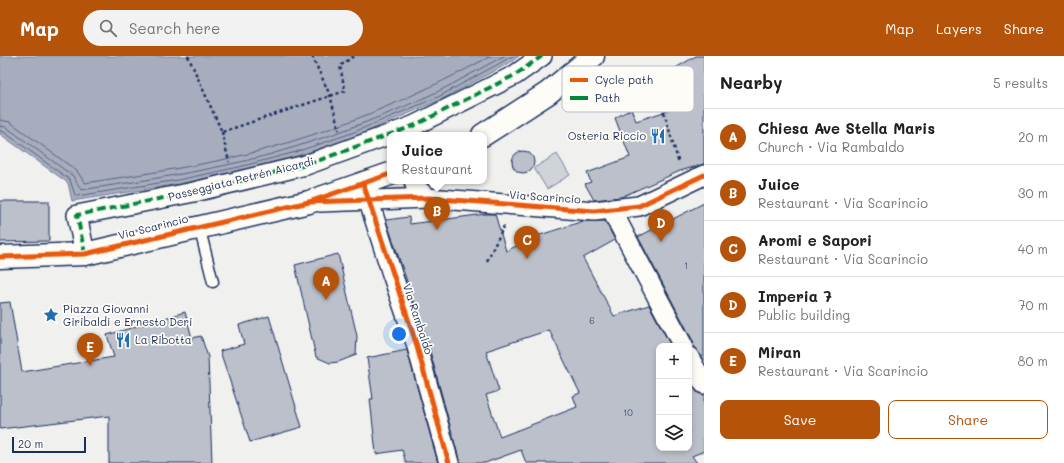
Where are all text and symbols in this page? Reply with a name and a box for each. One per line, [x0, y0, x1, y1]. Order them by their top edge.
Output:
search box [83, 10, 363, 46]
text: Map [20, 16, 59, 41]
icon: search [97, 17, 119, 39]
text: Search here [129, 18, 220, 38]
text: Map [885, 19, 914, 38]
text: Layers [936, 19, 982, 38]
text: Share [1004, 19, 1044, 38]
legend [562, 66, 694, 112]
text: Nearby [720, 71, 782, 93]
text: Cycle path [595, 72, 653, 87]
text: 5 results [993, 74, 1048, 91]
text: Path [595, 90, 620, 105]
text: Chiesa Ave Stella Maris [758, 118, 935, 138]
restaurant icon: Osteria Riccio [649, 127, 667, 145]
place label: Osteria Riccio [568, 128, 646, 143]
text: A [728, 128, 738, 145]
text: 20 m [1018, 128, 1048, 145]
popup [387, 132, 487, 184]
text: Church · Via Rambaldo [758, 138, 904, 155]
text: Juice [401, 140, 443, 160]
street label: Passeggiata Petrén Aicardi [166, 153, 315, 204]
text: Restaurant [401, 160, 473, 177]
text: Juice [758, 174, 799, 194]
text: B [729, 184, 737, 201]
text: 30 m [1018, 184, 1048, 201]
street label: Via Scarincio [509, 187, 582, 207]
text: Restaurant · Via Scarincio [758, 194, 928, 211]
pin: B [424, 197, 450, 230]
pin: D [648, 209, 674, 242]
street label: Via Scarincio [116, 210, 190, 242]
pin: C [514, 226, 540, 259]
text: Aromi e Sapori [758, 230, 872, 250]
text: C [728, 240, 738, 257]
text: 40 m [1018, 240, 1048, 257]
text: Restaurant · Via Scarincio [758, 250, 928, 267]
house number: 1 [684, 260, 688, 271]
pin: A [313, 267, 339, 300]
street label: Via Rambaldo [400, 282, 437, 357]
text: Imperia 7 [758, 286, 832, 306]
text: D [728, 296, 738, 313]
text: 70 m [1018, 296, 1048, 313]
place label: Piazza Giovanni Giribaldi e Ernesto Deri [63, 301, 192, 329]
place icon: Piazza Giovanni Giribaldi e Ernesto Deri [42, 306, 60, 324]
text: Public building [758, 306, 850, 323]
house number: 6 [589, 315, 595, 326]
your location [389, 324, 409, 344]
restaurant icon: La Ribotta [114, 331, 132, 349]
place label: La Ribotta [135, 332, 192, 347]
pin: E [77, 333, 103, 366]
text: Miran [758, 342, 801, 362]
map controls [656, 343, 692, 451]
button: + [656, 343, 692, 379]
text: E [729, 352, 737, 369]
text: 80 m [1018, 352, 1048, 369]
text: Restaurant · Via Scarincio [758, 362, 928, 379]
button: − [656, 379, 692, 415]
button: Save [720, 400, 880, 439]
button: Share [888, 400, 1048, 439]
house number: 10 [623, 407, 633, 418]
button: layers [656, 415, 692, 451]
scale bar [12, 435, 86, 454]
text: 20 m [18, 436, 43, 451]

